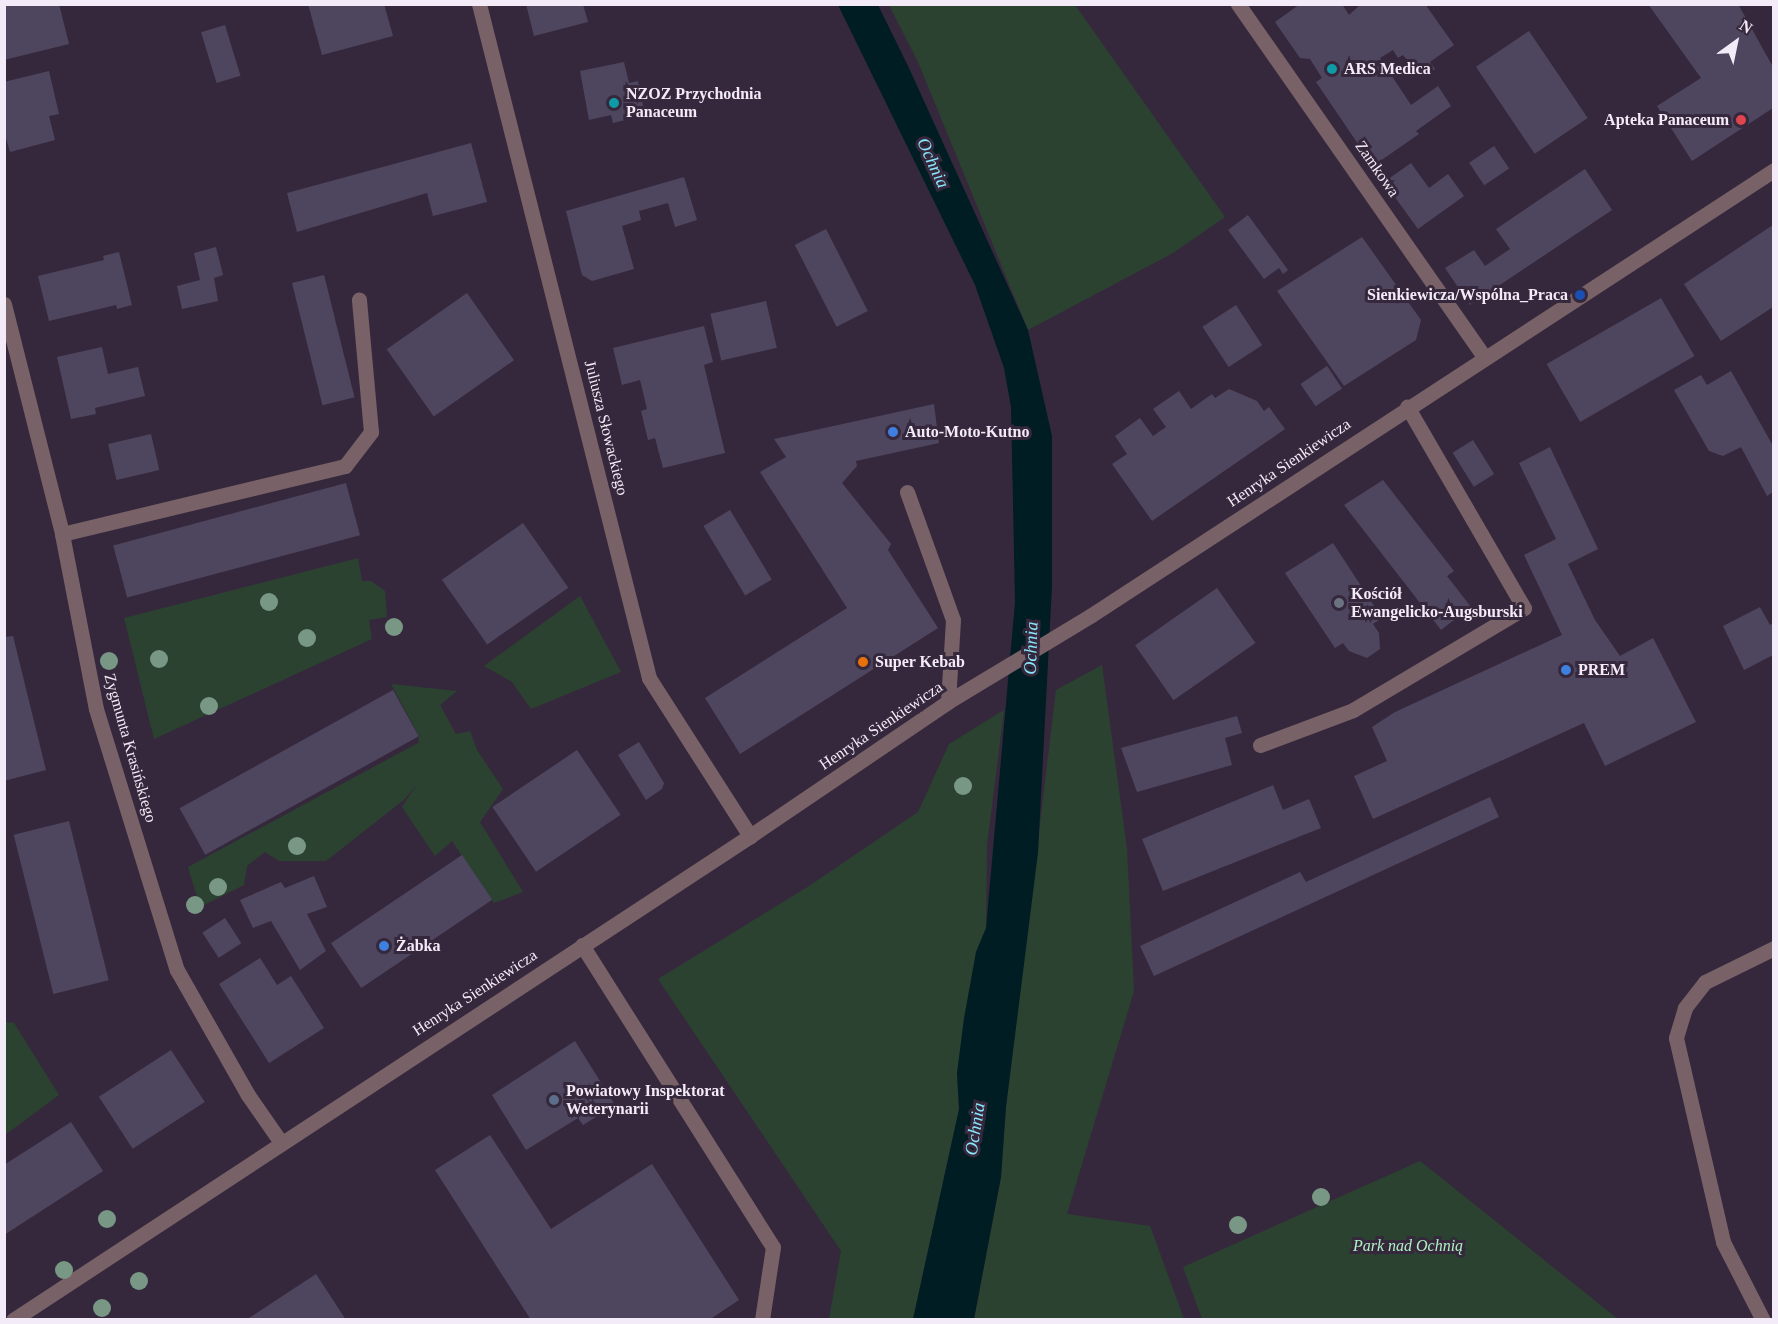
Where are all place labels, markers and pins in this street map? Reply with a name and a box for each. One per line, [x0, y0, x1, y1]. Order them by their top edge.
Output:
place label: ARS Medica [1344, 59, 1431, 79]
marker: ARS Medica [1325, 62, 1339, 76]
place label: NZOZ Przychodnia Panaceum [626, 84, 762, 122]
marker: NZOZ Przychodnia Panaceum [607, 96, 621, 110]
place label: Apteka Panaceum [1604, 110, 1729, 130]
marker: Apteka Panaceum [1734, 113, 1748, 127]
place label: Sienkiewicza/Wspólna_Praca [1367, 285, 1568, 305]
marker: Sienkiewicza/Wspólna_Praca [1573, 288, 1587, 302]
place label: Auto-Moto-Kutno [905, 422, 1029, 442]
marker: Auto-Moto-Kutno [886, 425, 900, 439]
place label: Kościół Ewangelicko-Augsburski [1351, 584, 1523, 622]
marker: Kościół Ewangelicko-Augsburski [1332, 596, 1346, 610]
place label: Super Kebab [875, 652, 965, 672]
marker: Super Kebab [856, 655, 870, 669]
place label: PREM [1578, 660, 1625, 680]
marker: PREM [1559, 663, 1573, 677]
place label: Żabka [396, 936, 440, 956]
marker: Żabka [377, 939, 391, 953]
place label: Powiatowy Inspektorat Weterynarii [566, 1081, 725, 1119]
marker: Powiatowy Inspektorat Weterynarii [547, 1093, 561, 1107]

